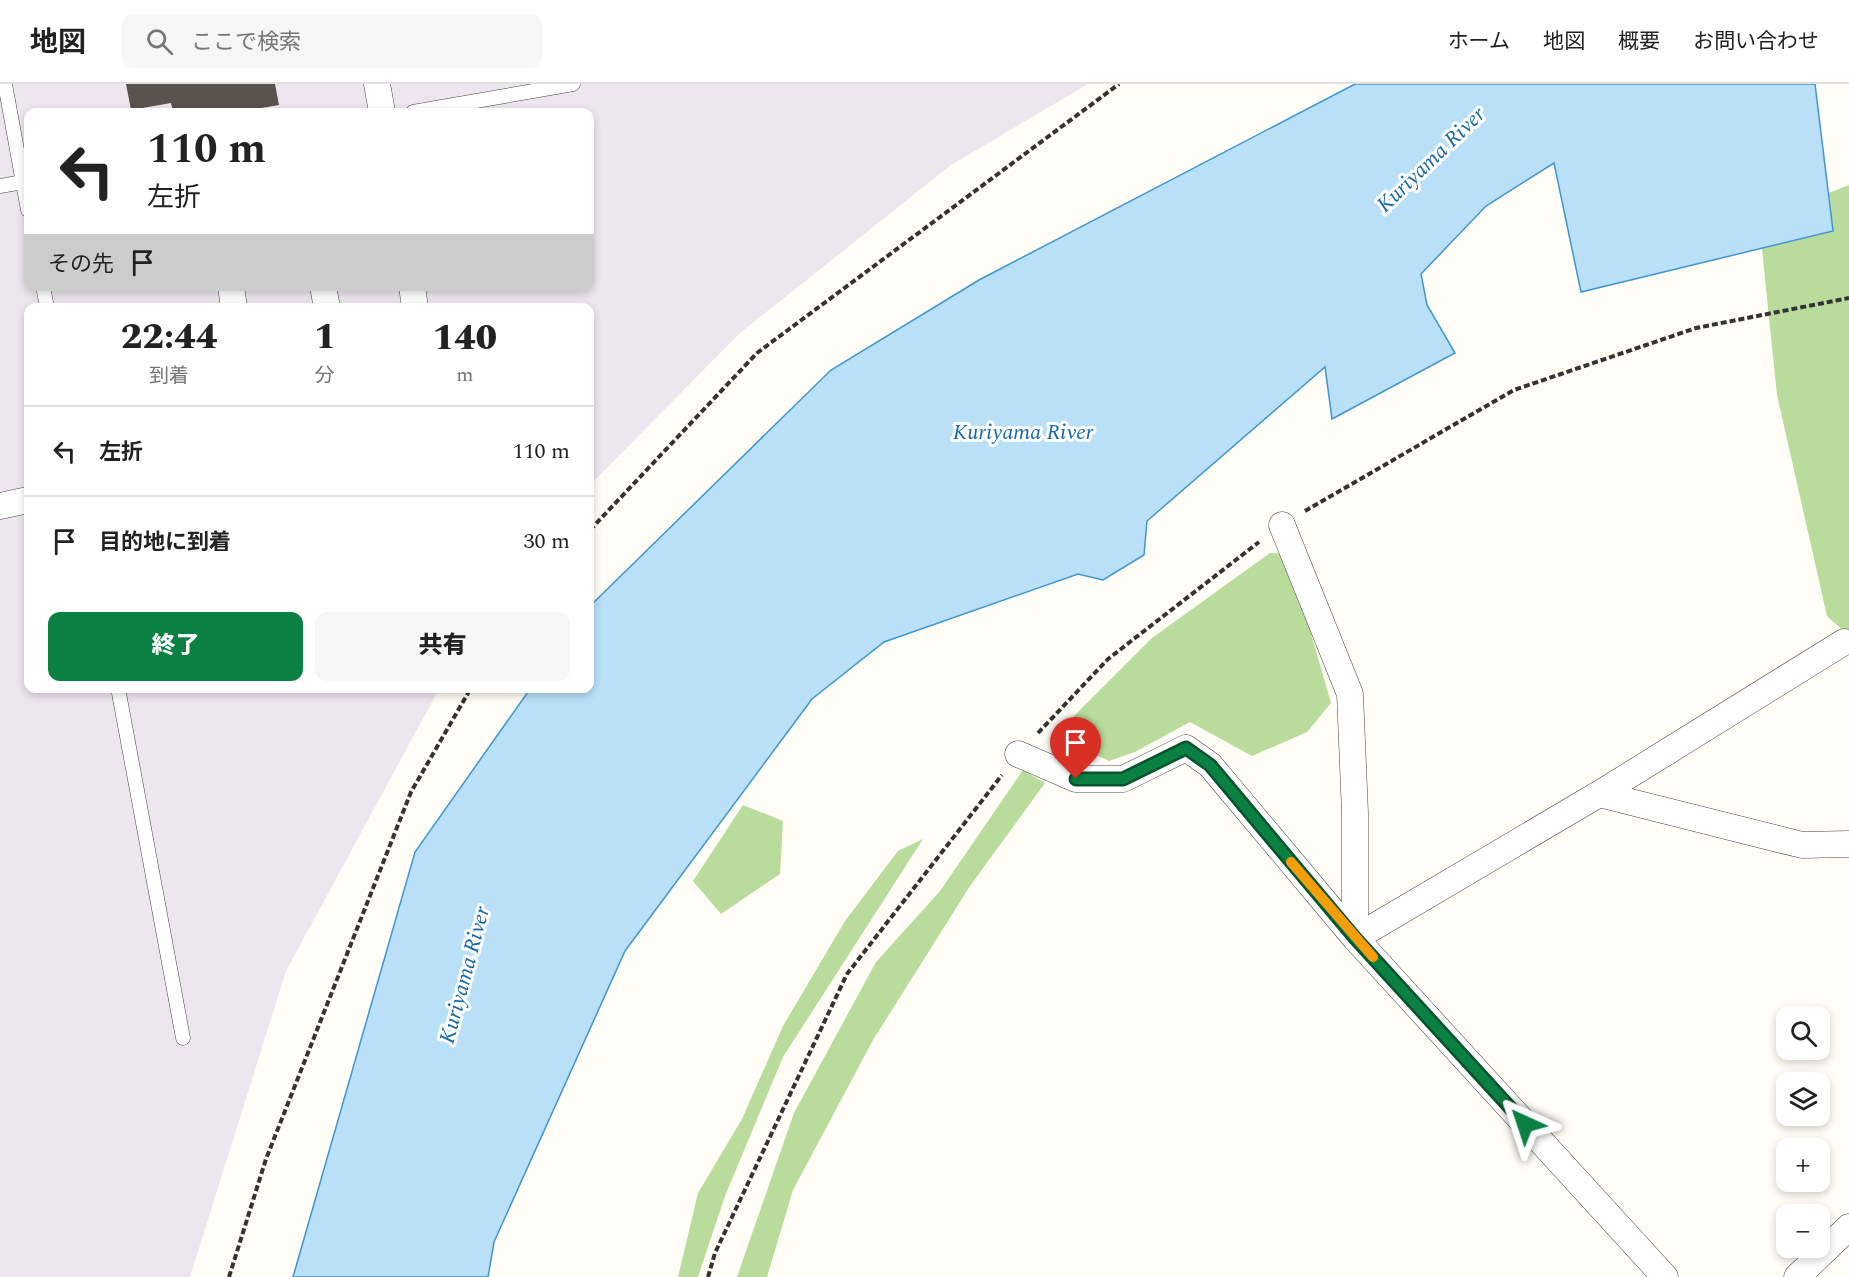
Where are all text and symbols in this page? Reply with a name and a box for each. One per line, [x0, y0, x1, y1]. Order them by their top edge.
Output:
search box [122, 14, 542, 68]
text: 地図 [30, 21, 86, 64]
icon: search [143, 25, 176, 58]
text: ここで検索 [191, 26, 301, 59]
text: ホーム [1448, 26, 1510, 58]
text: 地図 [1543, 26, 1585, 58]
text: 概要 [1618, 26, 1660, 58]
text: お問い合わせ [1693, 26, 1819, 58]
water label: Kuriyama River [1369, 99, 1493, 221]
text: 110 m [147, 118, 266, 181]
icon: left [48, 132, 126, 210]
text: 左折 [147, 177, 201, 219]
icon: arrive [126, 246, 159, 279]
text: その先 [48, 248, 114, 281]
text: 22:44 [121, 310, 217, 365]
text: 1 [314, 310, 336, 365]
text: 140 [432, 311, 497, 366]
text: m [456, 360, 473, 390]
text: 到着 [149, 361, 189, 391]
text: 分 [315, 361, 335, 391]
water label: Kuriyama River [953, 416, 1094, 449]
icon: left [48, 435, 81, 468]
text: 110 m [513, 435, 570, 468]
text: 左折 [99, 436, 143, 469]
icon: arrive [48, 525, 81, 558]
text: 30 m [524, 525, 570, 558]
text: 目的地に到着 [99, 526, 231, 559]
button: 終了 [48, 612, 303, 681]
button: 共有 [315, 612, 570, 681]
pin [1050, 717, 1101, 779]
icon: arrive [1059, 726, 1092, 759]
water label: Kuriyama River [431, 902, 499, 1047]
map controls [1776, 1006, 1830, 1258]
button: search [1776, 1006, 1830, 1060]
button: layers [1776, 1072, 1830, 1126]
position arrow [1493, 1092, 1557, 1156]
button: + [1776, 1138, 1830, 1192]
button: − [1776, 1204, 1830, 1258]

